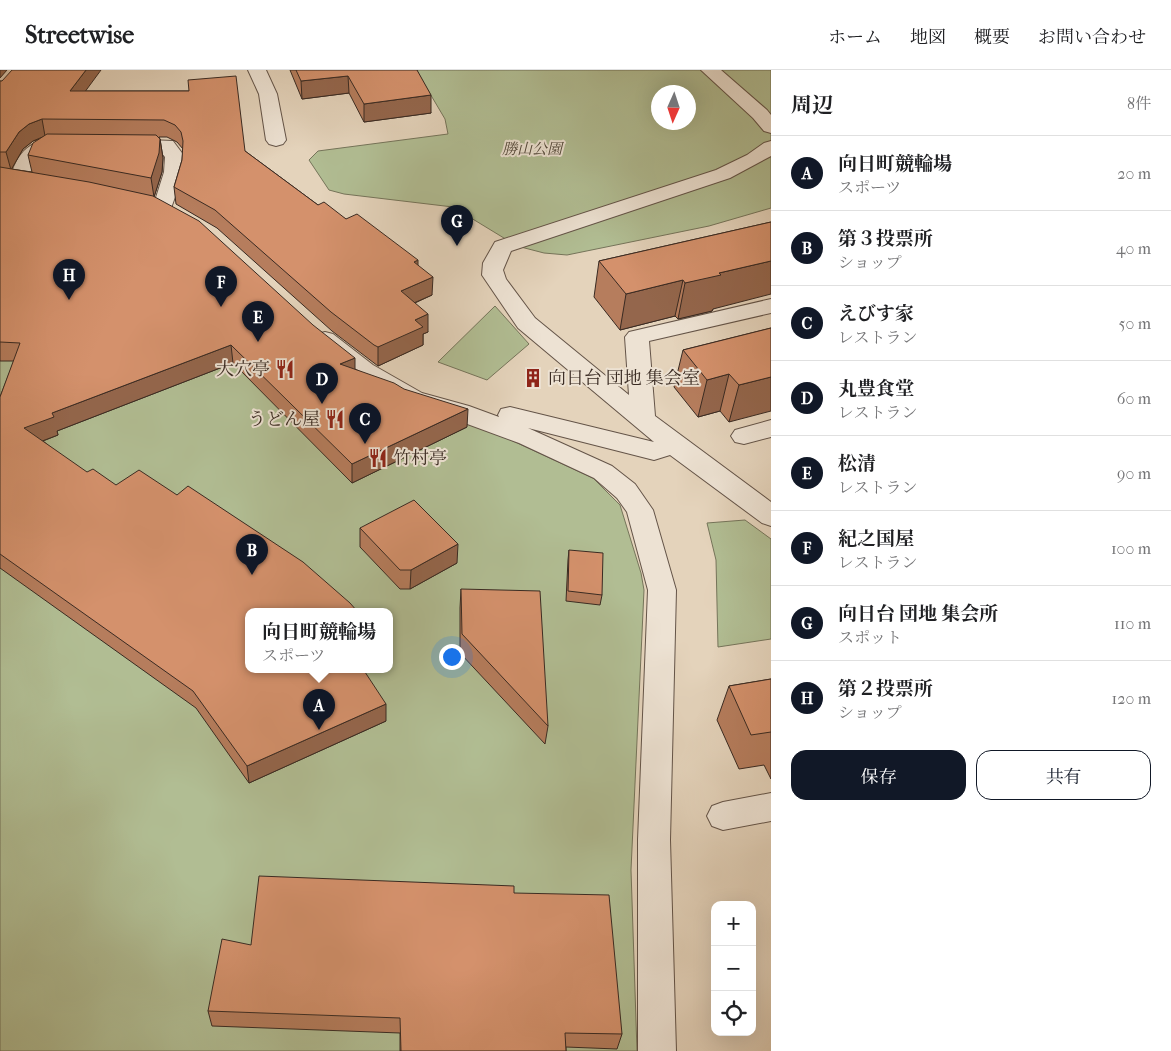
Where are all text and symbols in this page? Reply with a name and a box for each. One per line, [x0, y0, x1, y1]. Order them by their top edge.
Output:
text: Streetwise [25, 21, 134, 49]
text: ホーム [828, 27, 882, 48]
text: 地図 [910, 27, 946, 48]
text: 概要 [974, 27, 1010, 48]
text: お問い合わせ [1038, 27, 1146, 48]
north arrow [651, 85, 696, 130]
text: 周辺 [791, 93, 833, 117]
text: 8件 [1127, 94, 1151, 113]
park label: 勝山公園 [502, 140, 565, 158]
text: 向日町競輪場 [838, 153, 952, 175]
text: A [802, 164, 812, 183]
text: 20 m [1117, 164, 1151, 183]
text: スポーツ [838, 178, 901, 197]
pin: G [441, 205, 473, 246]
text: 第３投票所 [838, 228, 933, 250]
text: B [802, 239, 812, 258]
text: 40 m [1116, 239, 1151, 258]
text: ショップ [838, 253, 902, 272]
pin: H [53, 259, 85, 300]
pin: F [205, 266, 237, 307]
pin: E [242, 301, 274, 342]
text: えびす家 [838, 303, 914, 325]
text: C [802, 314, 812, 333]
text: 50 m [1119, 314, 1151, 333]
text: レストラン [838, 328, 918, 347]
restaurant icon: 大穴亭 [274, 358, 296, 380]
place label: 大穴亭 [216, 359, 270, 380]
pin: D [306, 363, 338, 404]
building icon: 向日台 団地 集会室 [522, 367, 544, 389]
place label: 向日台 団地 集会室 [548, 368, 700, 389]
text: 丸豊食堂 [838, 378, 914, 400]
text: D [801, 389, 813, 408]
text: 60 m [1117, 389, 1151, 408]
pin: C [349, 403, 381, 444]
text: レストラン [838, 403, 918, 422]
restaurant icon: うどん屋 [324, 408, 346, 430]
place label: うどん屋 [248, 409, 320, 430]
restaurant icon: 竹村亭 [367, 447, 389, 469]
place label: 竹村亭 [393, 448, 447, 469]
text: 松清 [838, 453, 876, 475]
text: E [802, 464, 812, 483]
text: 90 m [1117, 464, 1151, 483]
text: レストラン [838, 478, 918, 497]
text: 紀之国屋 [838, 528, 914, 550]
pin: B [236, 534, 268, 575]
text: F [803, 539, 811, 558]
text: 100 m [1111, 539, 1151, 558]
text: レストラン [838, 553, 918, 572]
text: 向日台 団地 集会所 [838, 603, 998, 625]
popup [245, 608, 393, 673]
text: G [801, 614, 813, 633]
text: 110 m [1114, 614, 1151, 633]
text: 向日町競輪場 [262, 621, 376, 643]
text: スポット [838, 628, 902, 647]
your location [439, 644, 465, 670]
text: スポーツ [262, 646, 325, 665]
text: 第２投票所 [838, 678, 933, 700]
pin: A [303, 689, 335, 730]
text: H [801, 689, 813, 708]
text: 120 m [1112, 689, 1151, 708]
text: ショップ [838, 703, 902, 722]
button: 保存 [791, 750, 966, 800]
button: 共有 [976, 750, 1151, 800]
map controls [711, 901, 756, 1036]
button: + [711, 901, 756, 946]
button: − [711, 946, 756, 991]
button: locate [711, 991, 756, 1036]

